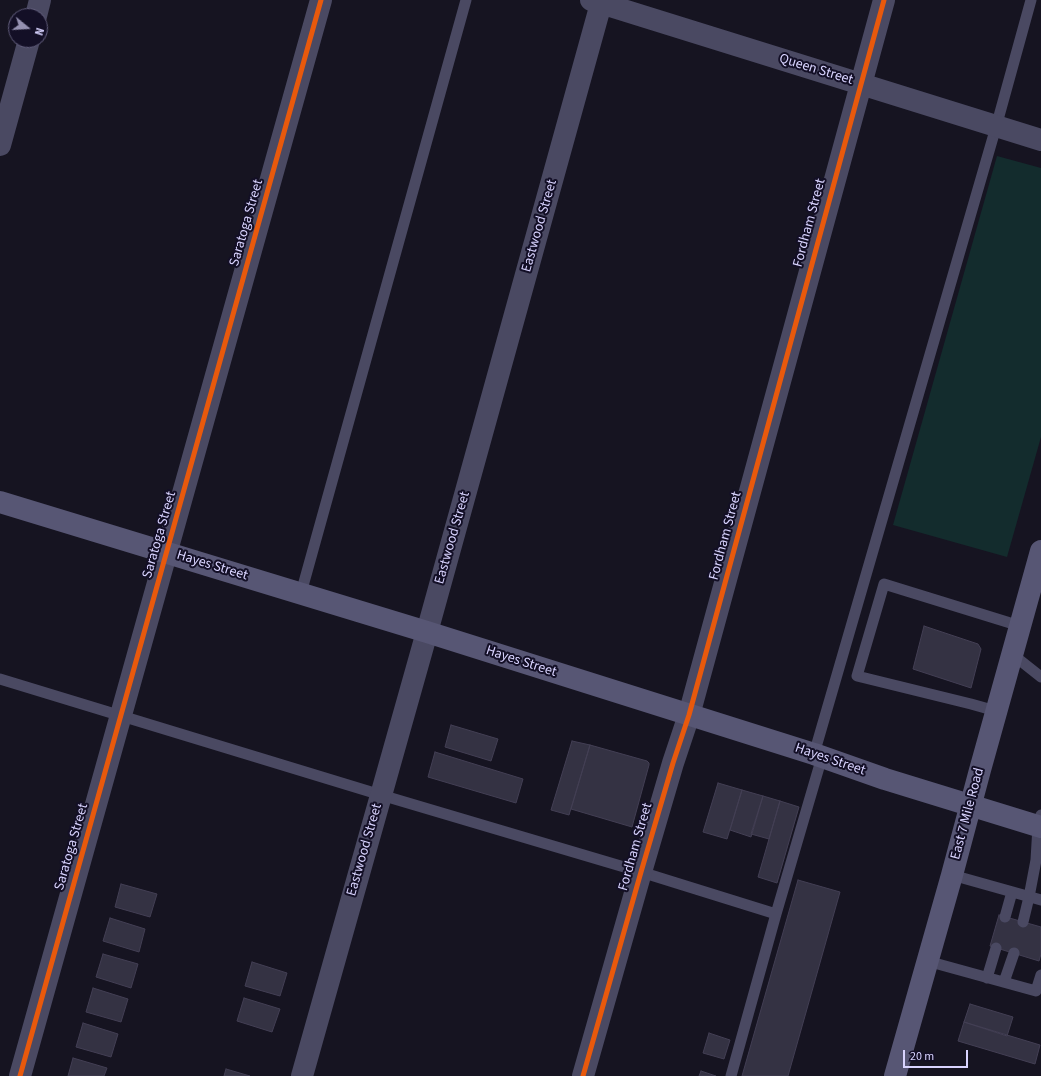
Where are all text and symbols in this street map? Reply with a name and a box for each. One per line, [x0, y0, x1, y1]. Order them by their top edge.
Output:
north arrow [8, 8, 48, 48]
text: N [31, 26, 47, 37]
street label: Queen Street [777, 51, 855, 89]
street label: Fordham Street [790, 177, 830, 269]
street label: Saratoga Street [227, 178, 267, 268]
street label: Eastwood Street [519, 178, 561, 274]
street label: Saratoga Street [140, 490, 180, 580]
street label: Eastwood Street [432, 490, 474, 586]
street label: Fordham Street [706, 490, 746, 582]
street label: Hayes Street [174, 547, 250, 585]
street label: Hayes Street [484, 643, 558, 681]
street label: Hayes Street [793, 740, 867, 780]
street label: East 7 Mile Road [948, 766, 988, 862]
street label: Fordham Street [615, 801, 657, 893]
street label: Saratoga Street [52, 802, 92, 892]
street label: Eastwood Street [344, 802, 386, 898]
scale bar [905, 1042, 970, 1068]
text: 20 m [910, 1048, 934, 1065]

